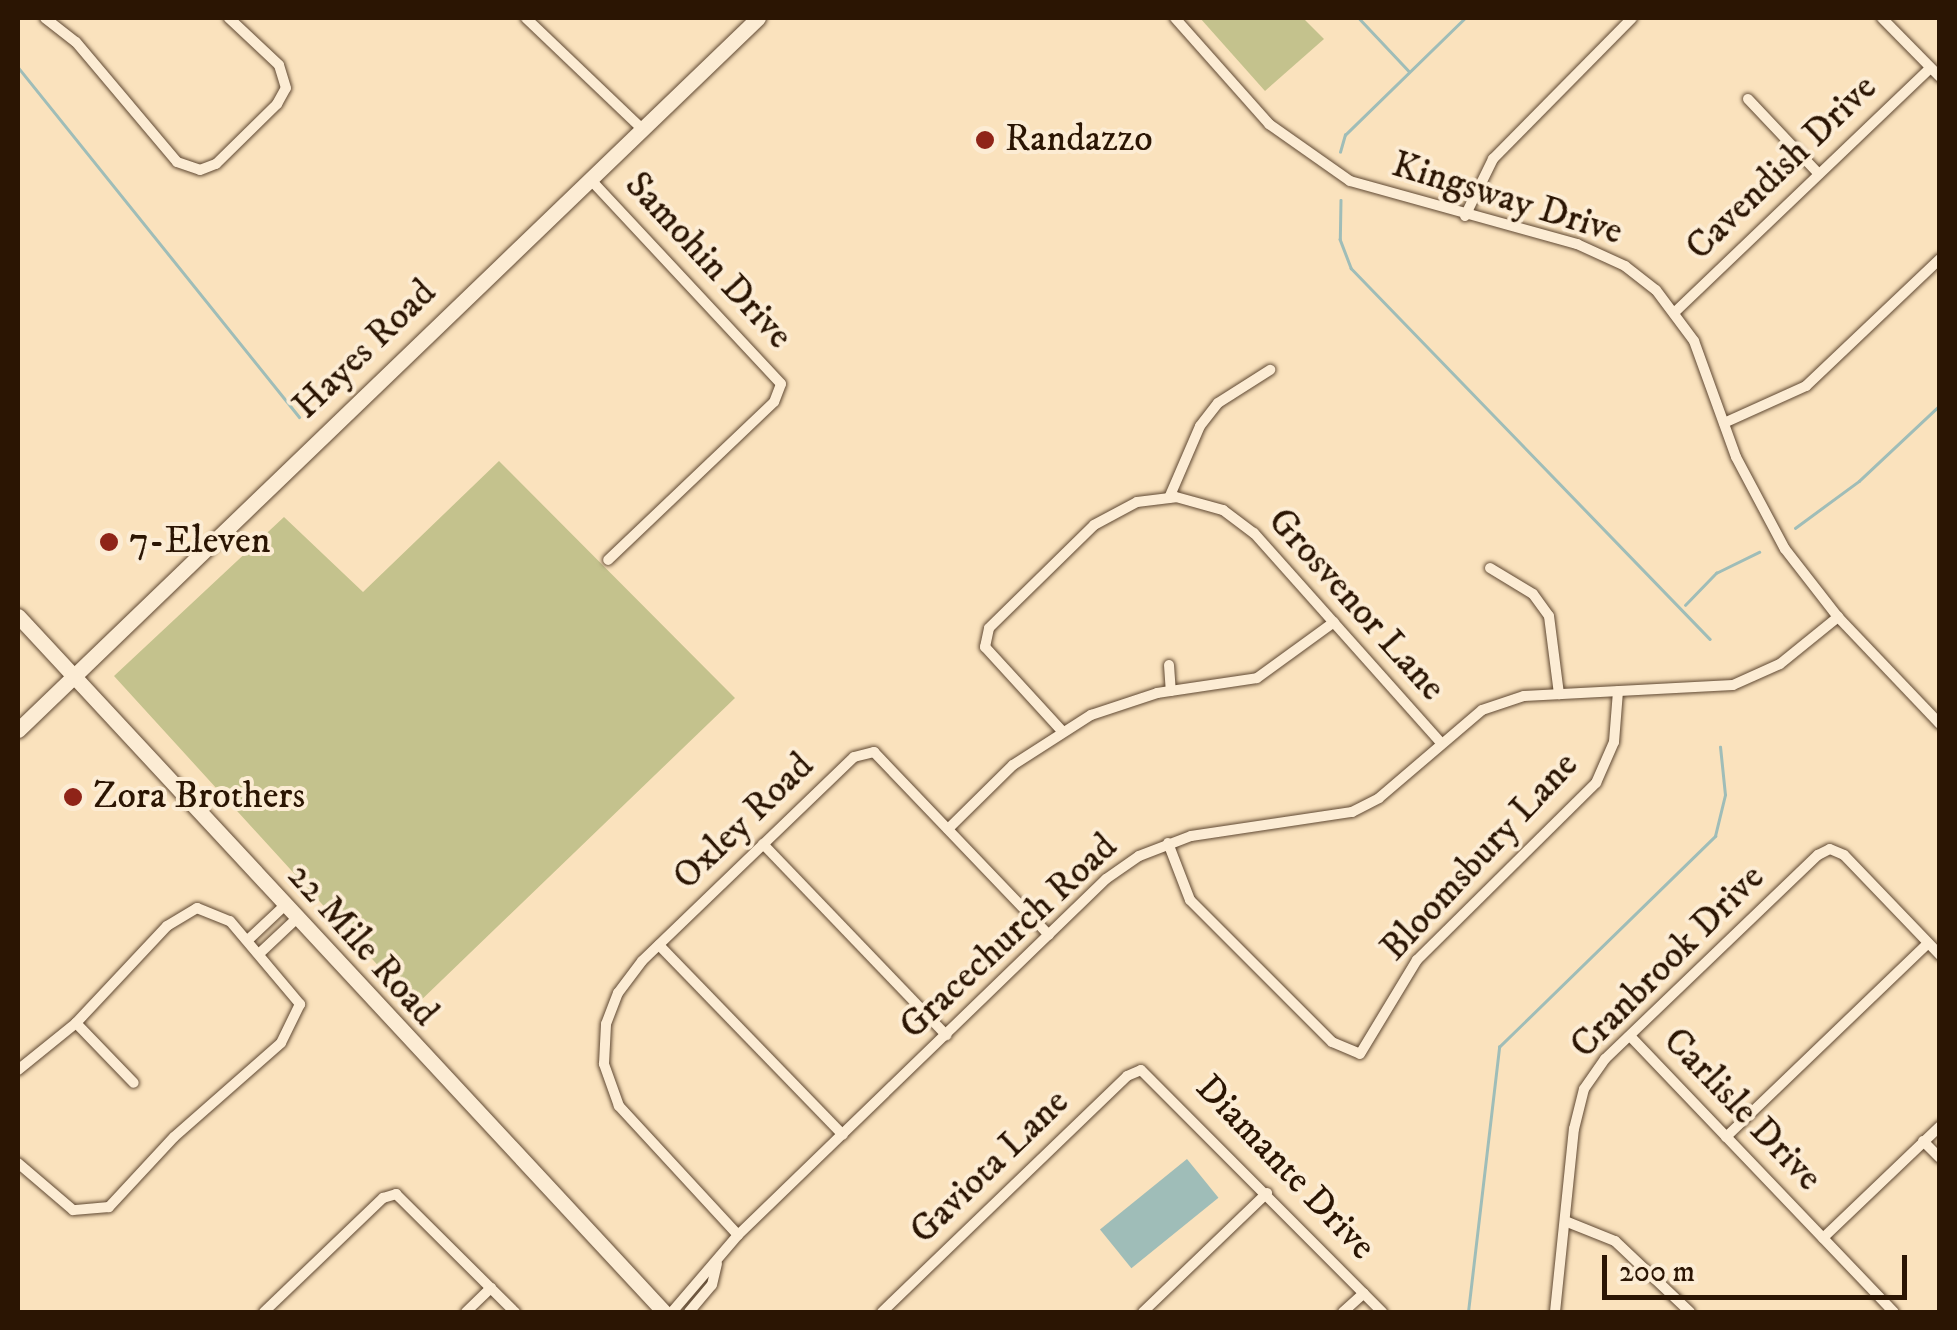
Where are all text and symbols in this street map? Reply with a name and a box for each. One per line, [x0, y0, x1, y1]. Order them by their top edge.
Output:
street label: Cavendish Drive [1677, 66, 1887, 270]
place label: Randazzo [1005, 117, 1153, 163]
marker: Randazzo [974, 129, 996, 151]
street label: Kingsway Drive [1386, 142, 1628, 256]
street label: Samohin Drive [615, 163, 801, 359]
street label: Hayes Road [284, 271, 446, 429]
street label: Grosvenor Lane [1258, 499, 1454, 711]
place label: 7-Eleven [129, 519, 271, 565]
marker: 7-Eleven [98, 531, 120, 553]
street label: Bloomsbury Lane [1372, 743, 1588, 971]
street label: Oxley Road [664, 744, 824, 900]
place label: Zora Brothers [93, 774, 305, 820]
marker: Zora Brothers [62, 786, 84, 808]
street label: Gracechurch Road [891, 825, 1127, 1049]
street label: 22 Mile Road [277, 854, 447, 1036]
street label: Cranbrook Drive [1562, 856, 1774, 1068]
street label: Carlisle Drive [1653, 1019, 1831, 1201]
street label: Diamante Drive [1185, 1066, 1385, 1270]
street label: Gaviota Lane [901, 1080, 1079, 1254]
scale bar [1607, 1235, 1912, 1297]
text: 200 m [1619, 1254, 1695, 1291]

